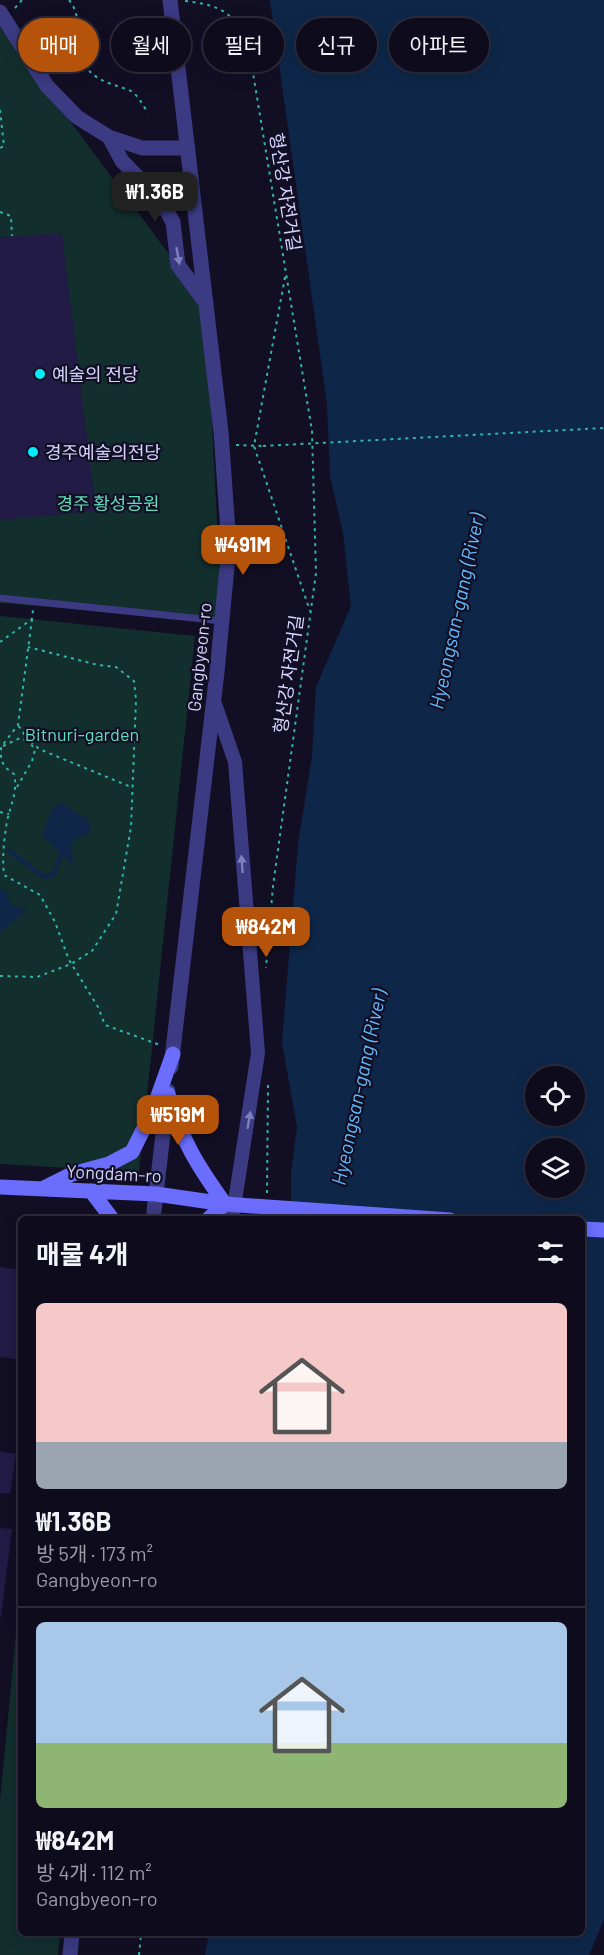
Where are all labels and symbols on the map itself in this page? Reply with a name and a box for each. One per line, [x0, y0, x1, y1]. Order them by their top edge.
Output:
street label: 형산강 자전거길 [266, 131, 306, 253]
pin: ₩1.36B [106, 172, 204, 223]
one-way arrow [174, 247, 183, 266]
place label: 예술의 전당 [52, 363, 138, 385]
marker: 예술의 전당 [33, 367, 47, 381]
place label: 경주예술의전당 [45, 441, 161, 463]
marker: 경주예술의전당 [26, 445, 40, 459]
park label: 경주 황성공원 [57, 492, 159, 514]
water label: Hyeongsan-gang (River) [423, 510, 489, 711]
pin: ₩491M [201, 525, 285, 576]
street label: Gangbyeon-ro [182, 601, 216, 713]
street label: 형산강 자전거길 [269, 613, 307, 735]
park label: Bitnuri-garden [25, 723, 139, 745]
one-way arrow [237, 854, 247, 873]
pin: ₩842M [224, 907, 308, 958]
water label: Hyeongsan-gang (River) [325, 986, 391, 1187]
pin: ₩519M [136, 1095, 220, 1146]
one-way arrow [245, 1111, 254, 1130]
street label: Yongdam-ro [66, 1160, 162, 1186]

